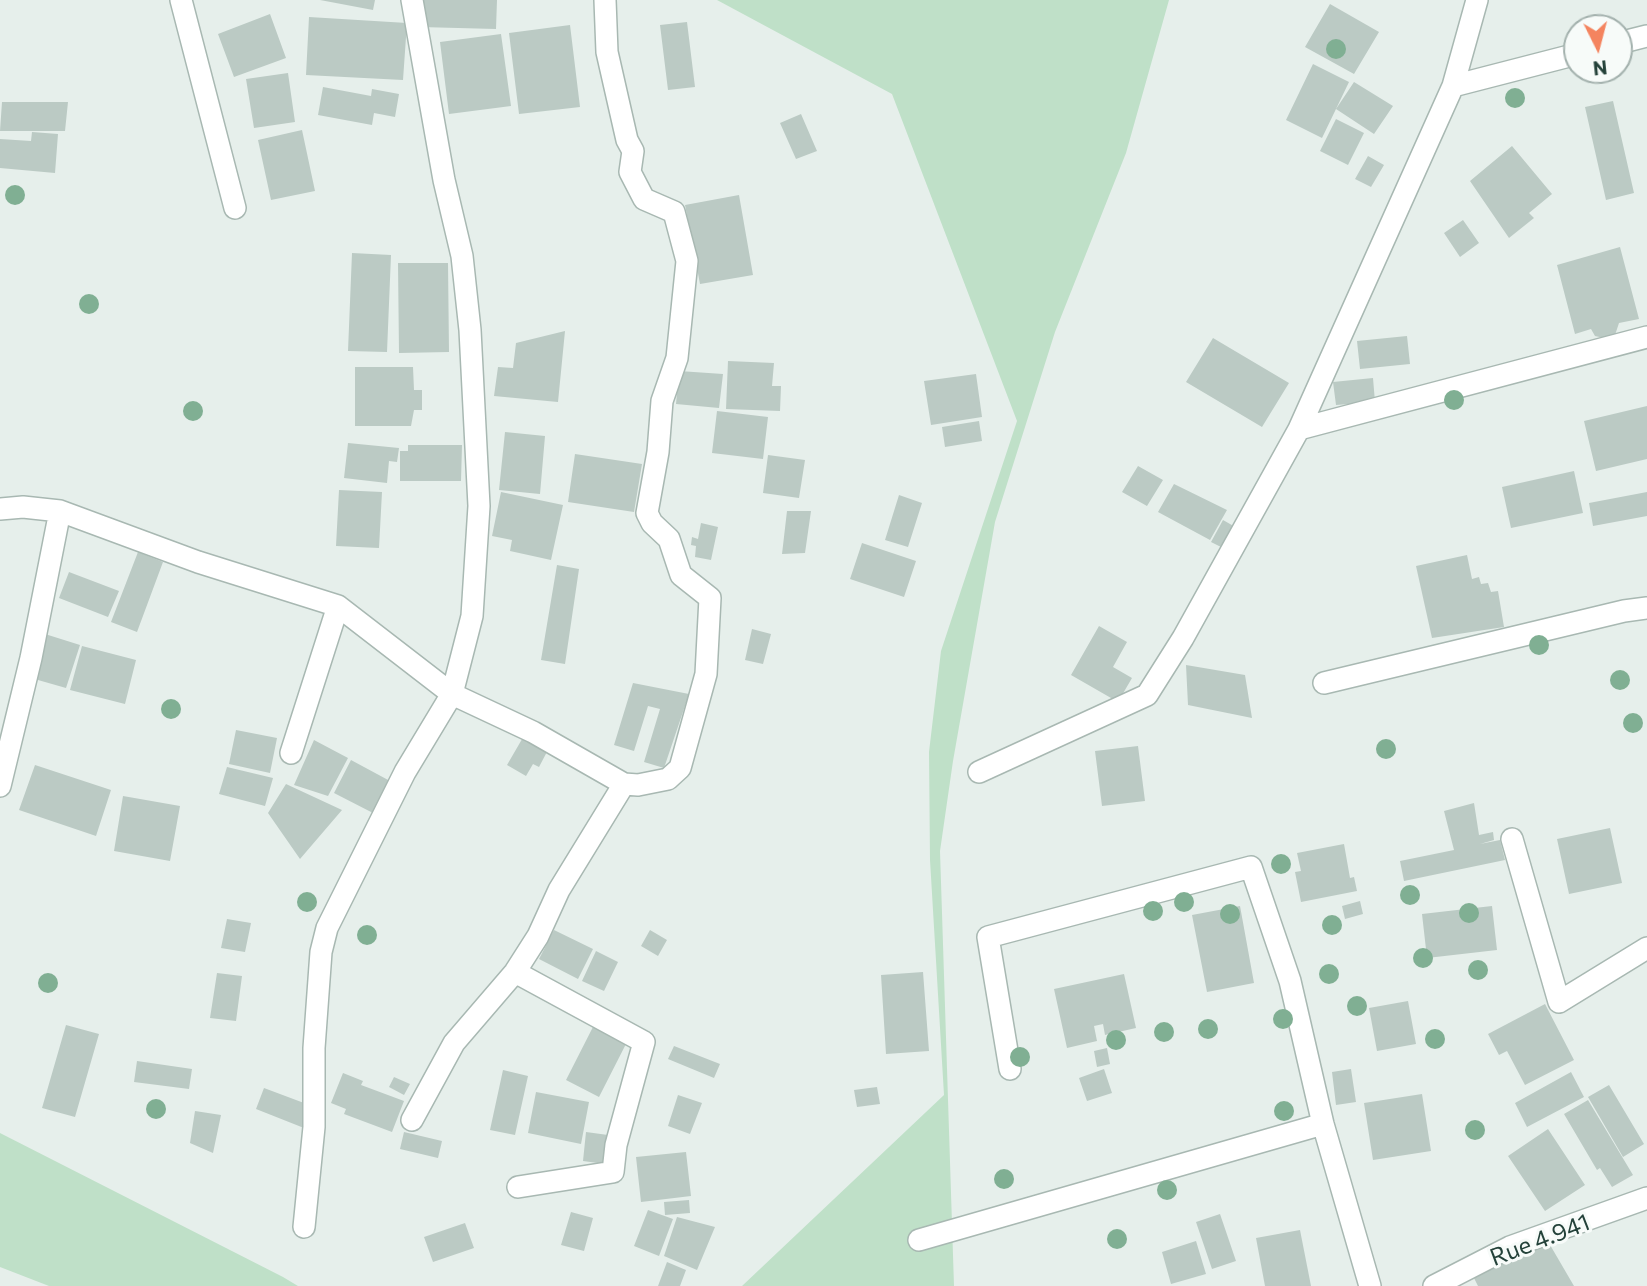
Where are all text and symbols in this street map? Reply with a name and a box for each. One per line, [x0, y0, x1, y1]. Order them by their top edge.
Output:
north arrow [1563, 14, 1633, 84]
text: N [1592, 56, 1608, 81]
street label: Rue 4.941 [1486, 1208, 1594, 1272]

